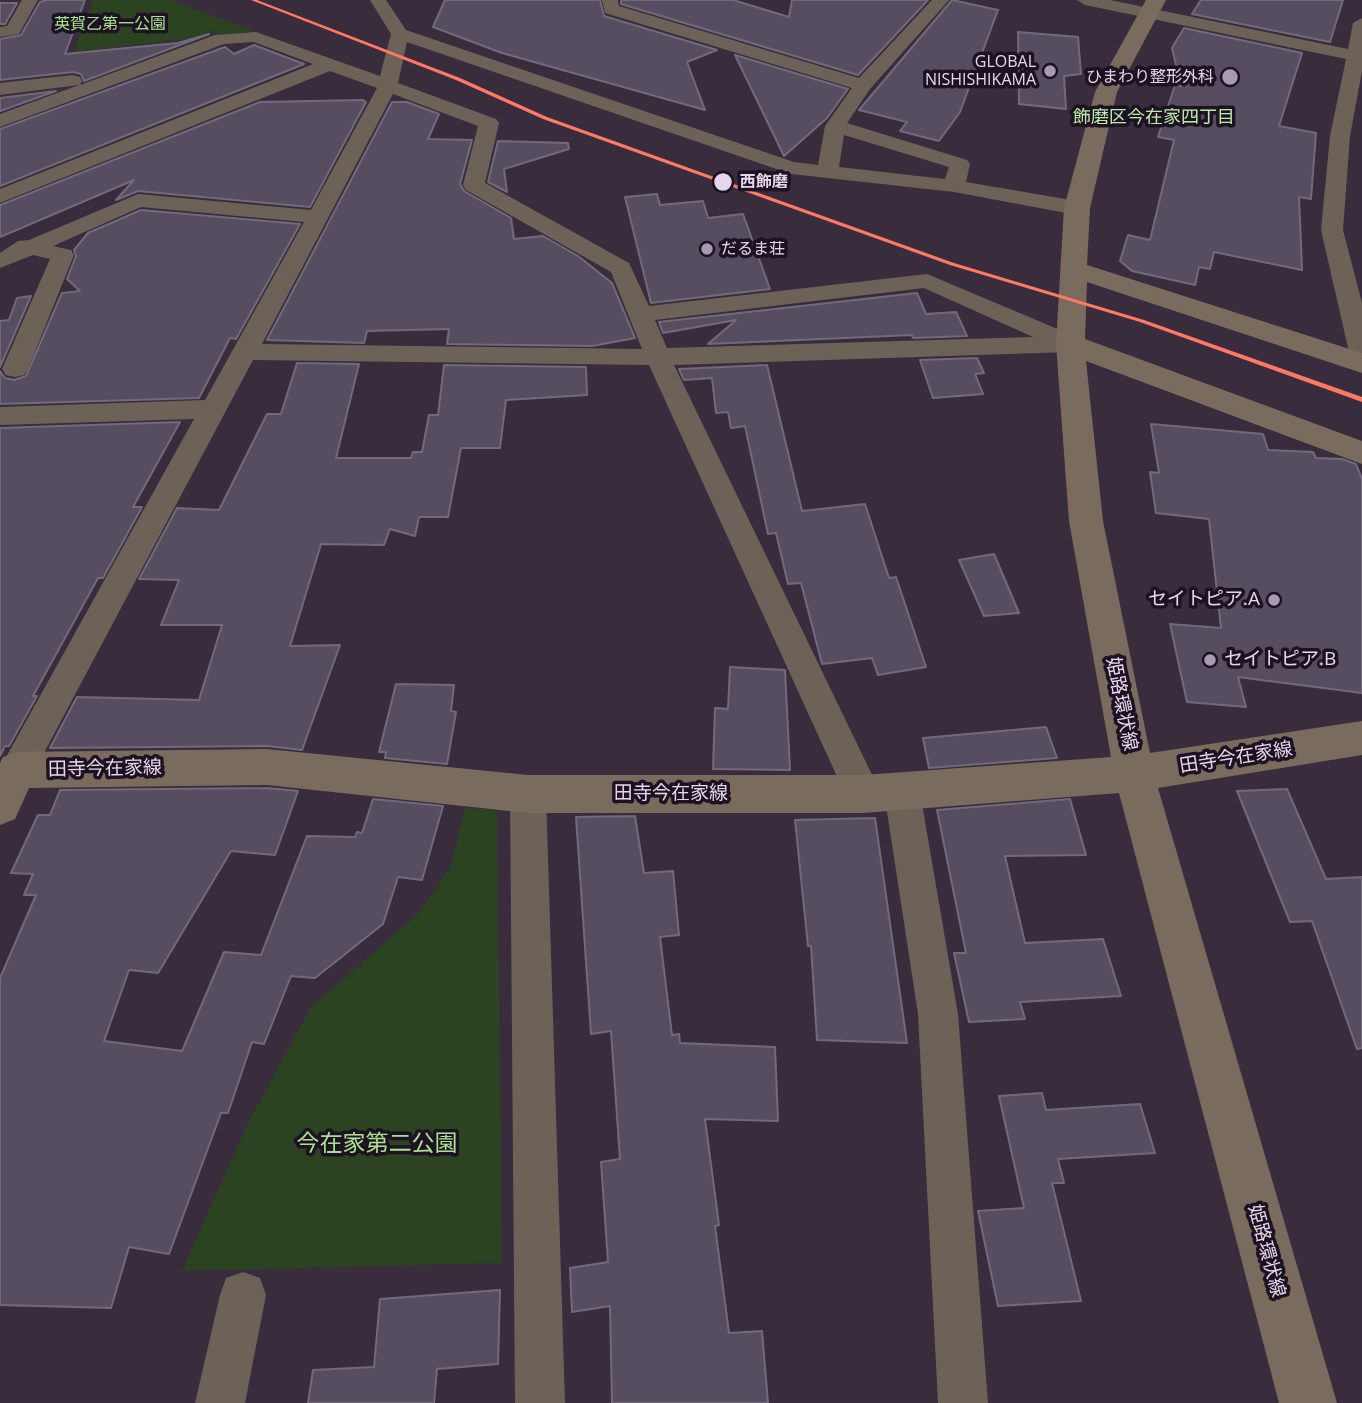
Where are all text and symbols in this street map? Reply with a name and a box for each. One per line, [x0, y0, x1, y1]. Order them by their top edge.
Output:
park label: 英賀乙第一公園 [54, 14, 166, 34]
place label: GLOBAL NISHISHIKAMA [925, 52, 1036, 90]
marker: GLOBAL NISHISHIKAMA [1042, 63, 1058, 79]
place label: ひまわり整形外科 [1086, 67, 1214, 87]
marker: ひまわり整形外科 [1220, 67, 1240, 87]
district label: 飾磨区今在家四丁目 [1073, 107, 1235, 129]
marker: 西飾磨 [712, 171, 734, 193]
place label: 西飾磨 [740, 172, 788, 192]
place label: だるま荘 [721, 239, 785, 259]
marker: だるま荘 [699, 241, 715, 257]
place label: セイトピア.A [1148, 589, 1260, 611]
marker: セイトピア.A [1266, 592, 1282, 608]
place label: セイトピア.B [1224, 649, 1336, 671]
marker: セイトピア.B [1202, 652, 1218, 668]
street label: 姫路環状線 [1101, 655, 1141, 753]
street label: 田寺今在家線 [1178, 738, 1294, 778]
street label: 田寺今在家線 [48, 757, 162, 781]
street label: 田寺今在家線 [614, 783, 728, 805]
park label: 今在家第二公園 [297, 1130, 457, 1158]
street label: 姫路環状線 [1243, 1202, 1289, 1300]

